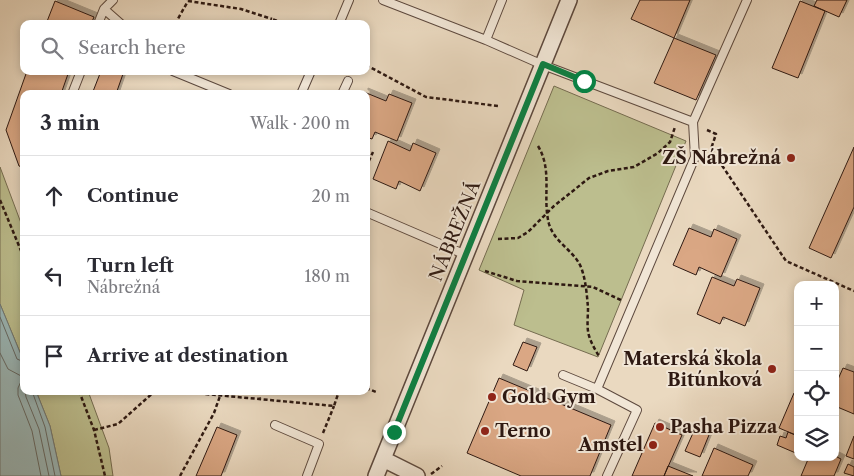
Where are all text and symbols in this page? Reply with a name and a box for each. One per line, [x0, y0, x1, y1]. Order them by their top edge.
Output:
search box [20, 20, 370, 75]
icon: search [38, 34, 66, 62]
text: Search here [78, 36, 186, 59]
route start [573, 70, 596, 93]
text: 3 min [40, 110, 100, 135]
text: Walk · 200 m [250, 113, 350, 133]
place label: ZŠ Nábrežná [662, 145, 782, 169]
marker: ZŠ Nábrežná [785, 152, 797, 164]
street label: NÁBREŽNÁ [423, 176, 485, 284]
icon: ahead [40, 182, 68, 210]
text: Continue [87, 184, 179, 207]
text: 20 m [311, 186, 350, 206]
text: Turn left [87, 254, 174, 277]
icon: left [40, 262, 68, 290]
text: 180 m [304, 266, 350, 286]
text: Nábrežná [87, 277, 160, 297]
map controls [794, 281, 839, 461]
button: + [794, 281, 839, 326]
button: − [794, 326, 839, 371]
icon: arrive [40, 342, 68, 370]
text: Arrive at destination [87, 344, 288, 367]
place label: Materská škola Bitúnková [623, 348, 763, 391]
marker: Materská škola Bitúnková [766, 363, 778, 375]
button: locate [794, 371, 839, 416]
place label: Gold Gym [502, 386, 596, 408]
marker: Gold Gym [486, 391, 498, 403]
place label: Pasha Pizza [670, 416, 778, 438]
button: layers [794, 416, 839, 461]
place label: Terno [495, 420, 551, 442]
route end [383, 421, 406, 444]
marker: Pasha Pizza [654, 421, 666, 433]
marker: Terno [479, 425, 491, 437]
place label: Amstel [578, 434, 643, 456]
marker: Amstel [647, 439, 659, 451]

